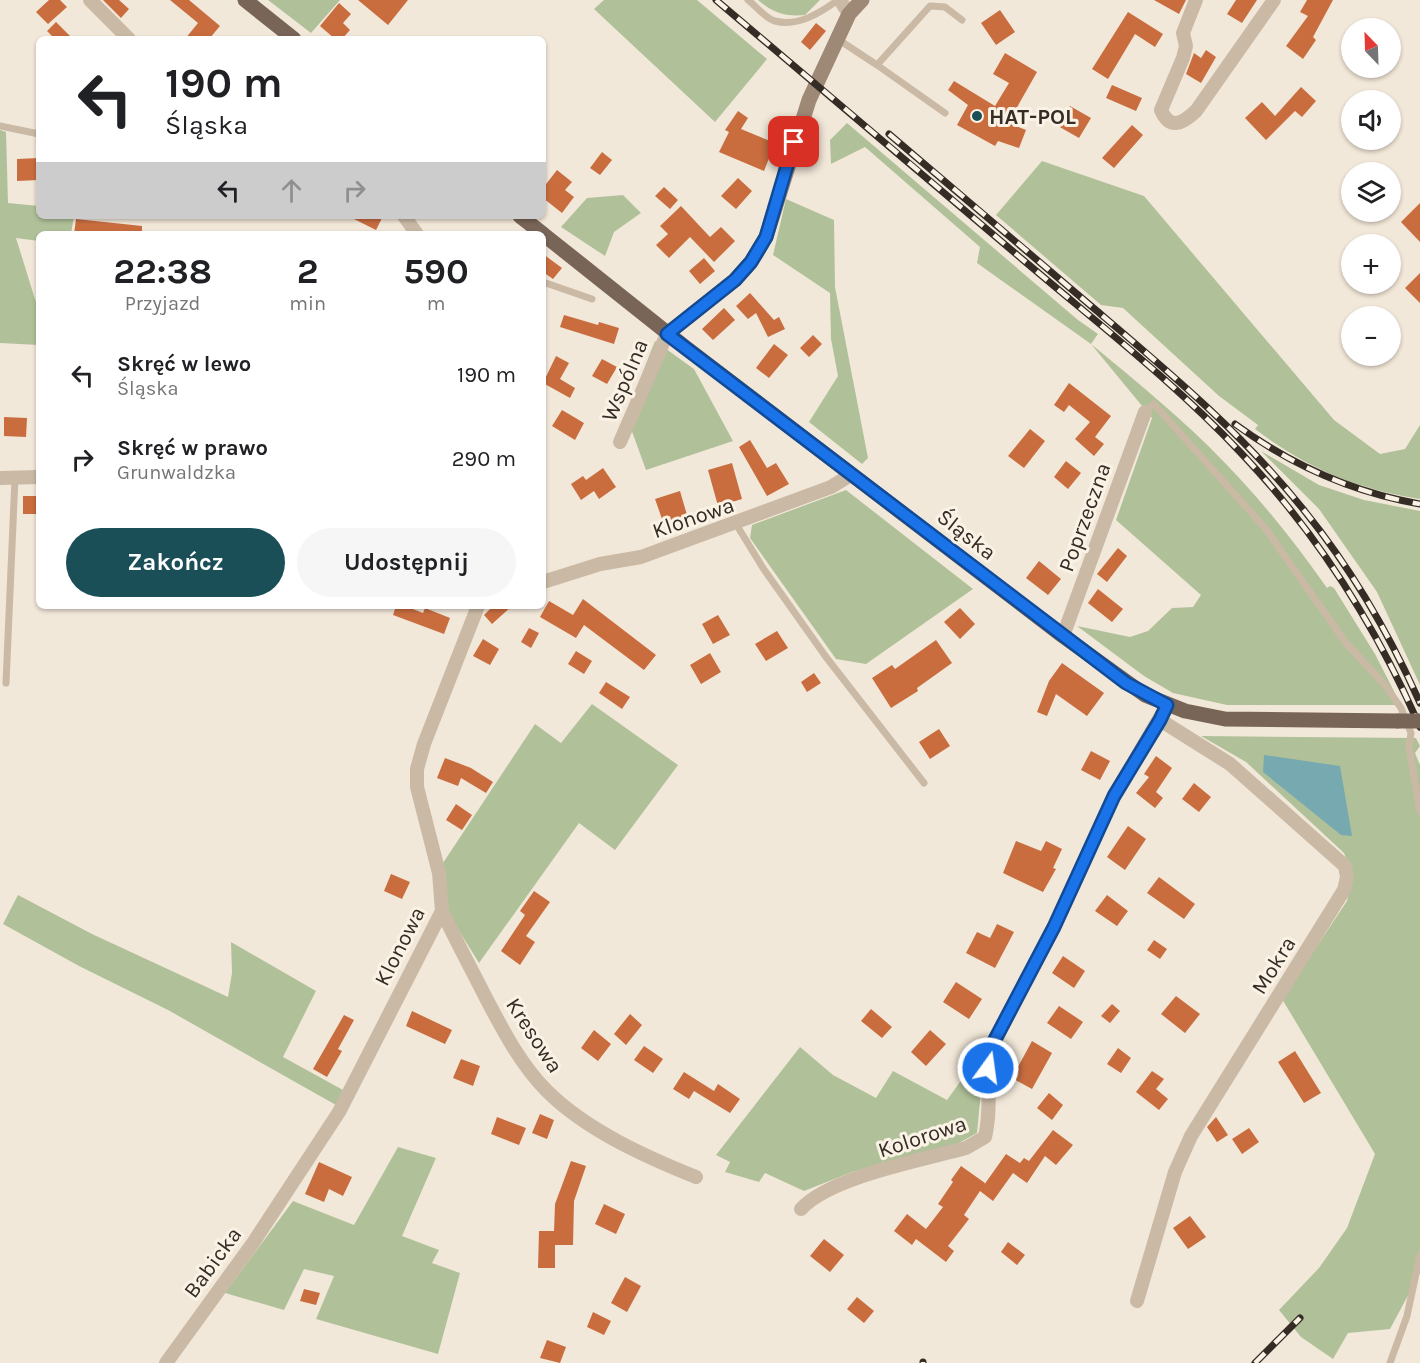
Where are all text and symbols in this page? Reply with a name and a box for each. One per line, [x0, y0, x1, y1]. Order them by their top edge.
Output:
north arrow [1341, 18, 1401, 78]
map controls [1341, 18, 1401, 366]
text: 190 m [165, 58, 283, 108]
icon: left [66, 60, 144, 138]
button: sound [1341, 90, 1401, 150]
place label: HAT-POL [989, 104, 1076, 130]
text: Śląska [165, 109, 248, 141]
marker: HAT-POL [970, 109, 984, 123]
pin [768, 116, 819, 167]
icon: arrive [777, 125, 810, 158]
button: layers [1341, 162, 1401, 222]
icon: left [212, 174, 245, 207]
icon: ahead [275, 174, 308, 207]
icon: right [338, 174, 371, 207]
button: + [1341, 234, 1401, 294]
text: 22:38 [113, 250, 212, 292]
text: 2 [297, 250, 319, 292]
text: 590 [403, 250, 469, 292]
text: Przyjazd [125, 292, 200, 315]
text: min [289, 292, 326, 315]
text: m [427, 292, 445, 315]
button: − [1341, 306, 1401, 366]
street label: Wspólna [596, 335, 654, 425]
text: Skręć w lewo [117, 351, 251, 377]
icon: left [66, 359, 99, 392]
text: 190 m [457, 362, 516, 388]
text: Śląska [117, 377, 179, 400]
text: Skręć w prawo [117, 435, 268, 461]
icon: right [66, 443, 99, 476]
text: 290 m [452, 446, 516, 472]
street label: Poprzeczna [1053, 459, 1117, 575]
text: Grunwaldzka [117, 461, 236, 484]
street label: Klonowa [649, 492, 738, 544]
street label: Śląska [932, 503, 1002, 566]
button: Zakończ [66, 528, 285, 597]
button: Udostępnij [297, 528, 516, 597]
street label: Klonowa [369, 903, 431, 990]
street label: Mokra [1246, 932, 1302, 999]
street label: Kresowa [500, 993, 568, 1078]
position arrow [956, 1036, 1020, 1100]
street label: Kolorowa [875, 1110, 970, 1163]
street label: Babicka [178, 1222, 247, 1303]

